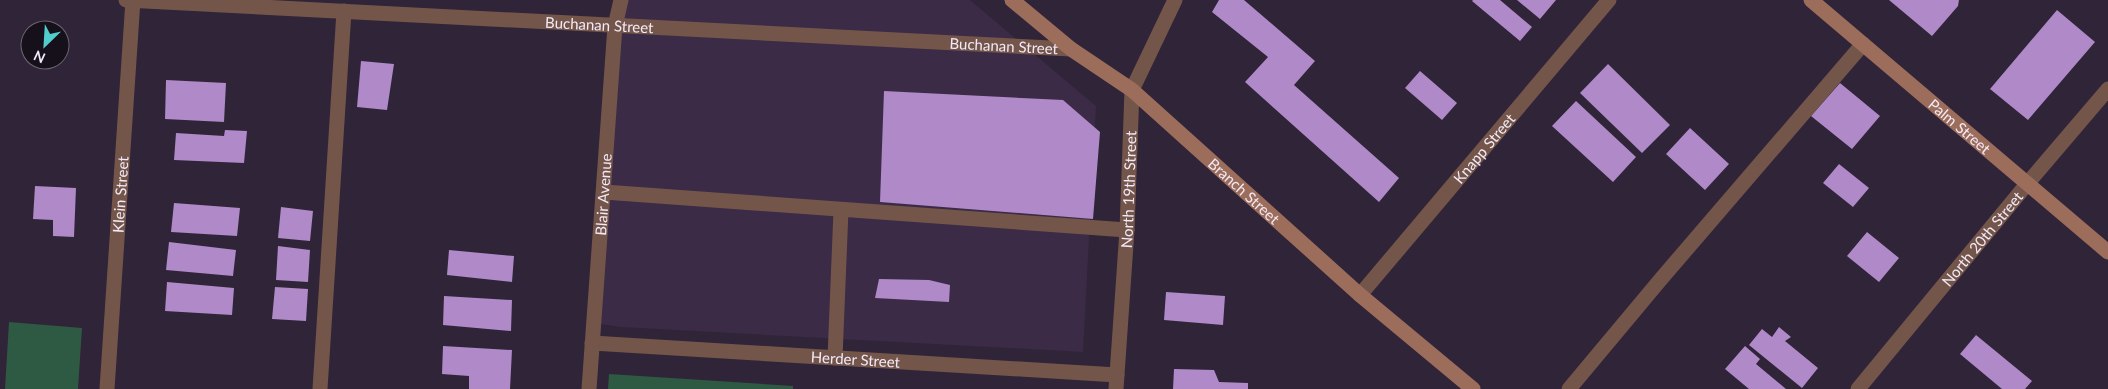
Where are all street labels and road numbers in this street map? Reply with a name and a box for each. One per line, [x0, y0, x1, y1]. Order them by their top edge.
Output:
street label: Buchanan Street [545, 13, 655, 36]
street label: Buchanan Street [949, 34, 1059, 57]
street label: Palm Street [1925, 95, 1995, 158]
street label: Knapp Street [1449, 109, 1519, 187]
street label: North 19th Street [1117, 130, 1140, 249]
street label: Blair Avenue [591, 153, 615, 236]
street label: Branch Street [1205, 154, 1284, 228]
street label: Klein Street [108, 155, 132, 233]
street label: North 20th Street [1938, 187, 2027, 290]
street label: Herder Street [810, 347, 901, 371]

